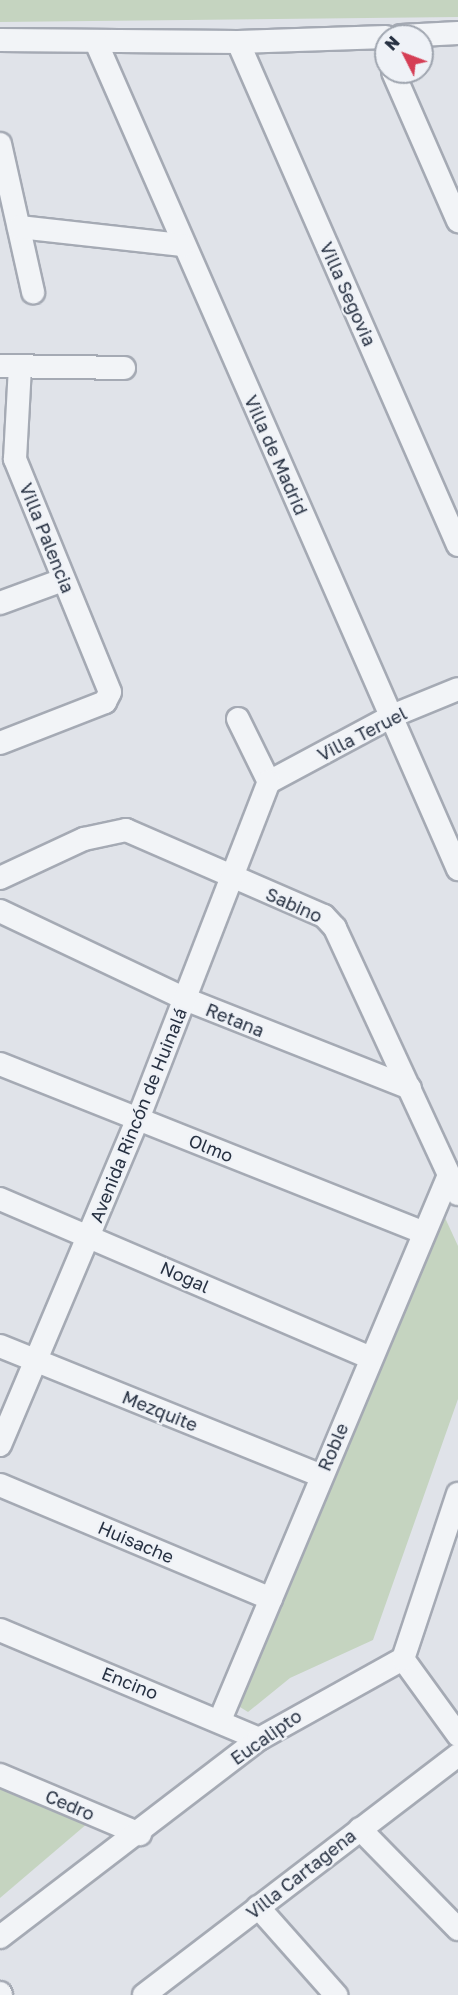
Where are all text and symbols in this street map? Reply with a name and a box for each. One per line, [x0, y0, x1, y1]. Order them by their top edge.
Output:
north arrow [374, 24, 434, 84]
text: N [381, 32, 404, 55]
street label: Villa Segovia [315, 239, 381, 349]
street label: Villa de Madrid [240, 392, 312, 518]
street label: Villa Palencia [15, 480, 79, 596]
street label: Villa Teruel [314, 702, 410, 766]
street label: Sabino [262, 883, 326, 927]
street label: Retana [203, 999, 267, 1041]
street label: Avenida Rincón de Huinalá [85, 1004, 191, 1226]
street label: Olmo [186, 1129, 236, 1167]
street label: Nogal [157, 1257, 213, 1297]
street label: Mezquite [119, 1386, 201, 1436]
street label: Roble [313, 1420, 353, 1474]
street label: Huisache [95, 1516, 177, 1568]
street label: Encino [99, 1662, 161, 1704]
street label: Eucalipto [226, 1705, 306, 1769]
street label: Cedro [42, 1785, 98, 1825]
street label: Villa Cartagena [242, 1825, 360, 1923]

